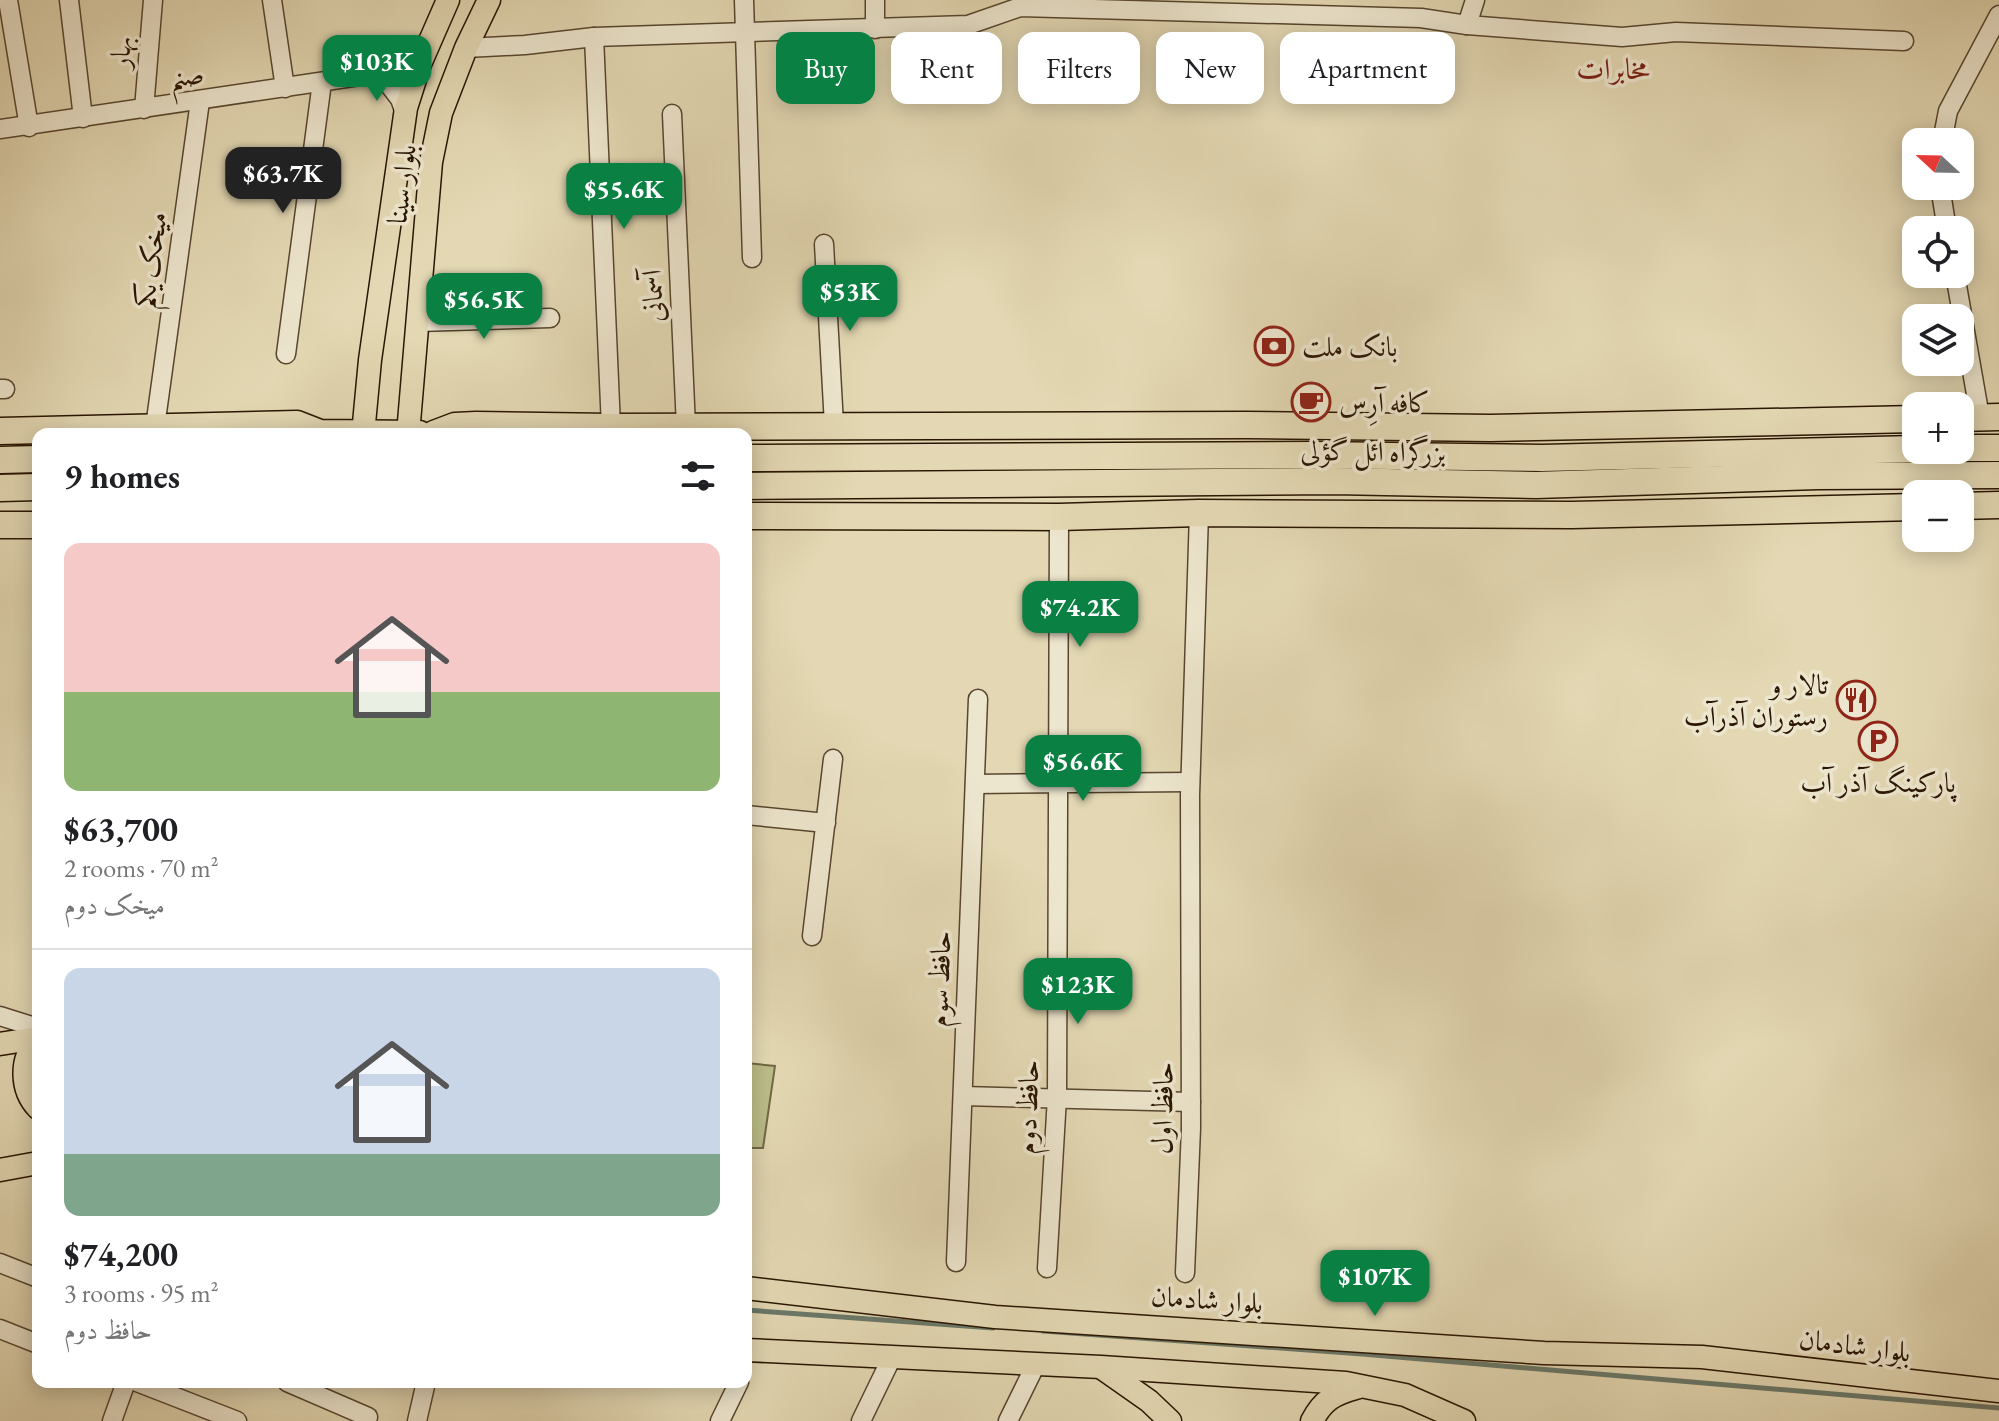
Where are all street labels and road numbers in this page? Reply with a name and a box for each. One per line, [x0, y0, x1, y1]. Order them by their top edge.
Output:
street label: بهار [100, 34, 140, 73]
street label: صنم [166, 54, 208, 105]
street label: بلوار سینا [378, 142, 424, 226]
street label: میخک یکم [125, 210, 183, 312]
street label: آسمانی [632, 266, 671, 323]
street label: بزرگراه ائل گؤلی [1300, 432, 1446, 472]
street label: حافظ سوم [919, 930, 966, 1028]
street label: حافظ دوم [1007, 1059, 1054, 1155]
street label: حافظ اول [1143, 1061, 1181, 1155]
street label: بلوار شادمان [1150, 1277, 1264, 1321]
street label: بلوار شادمان [1797, 1320, 1913, 1370]

